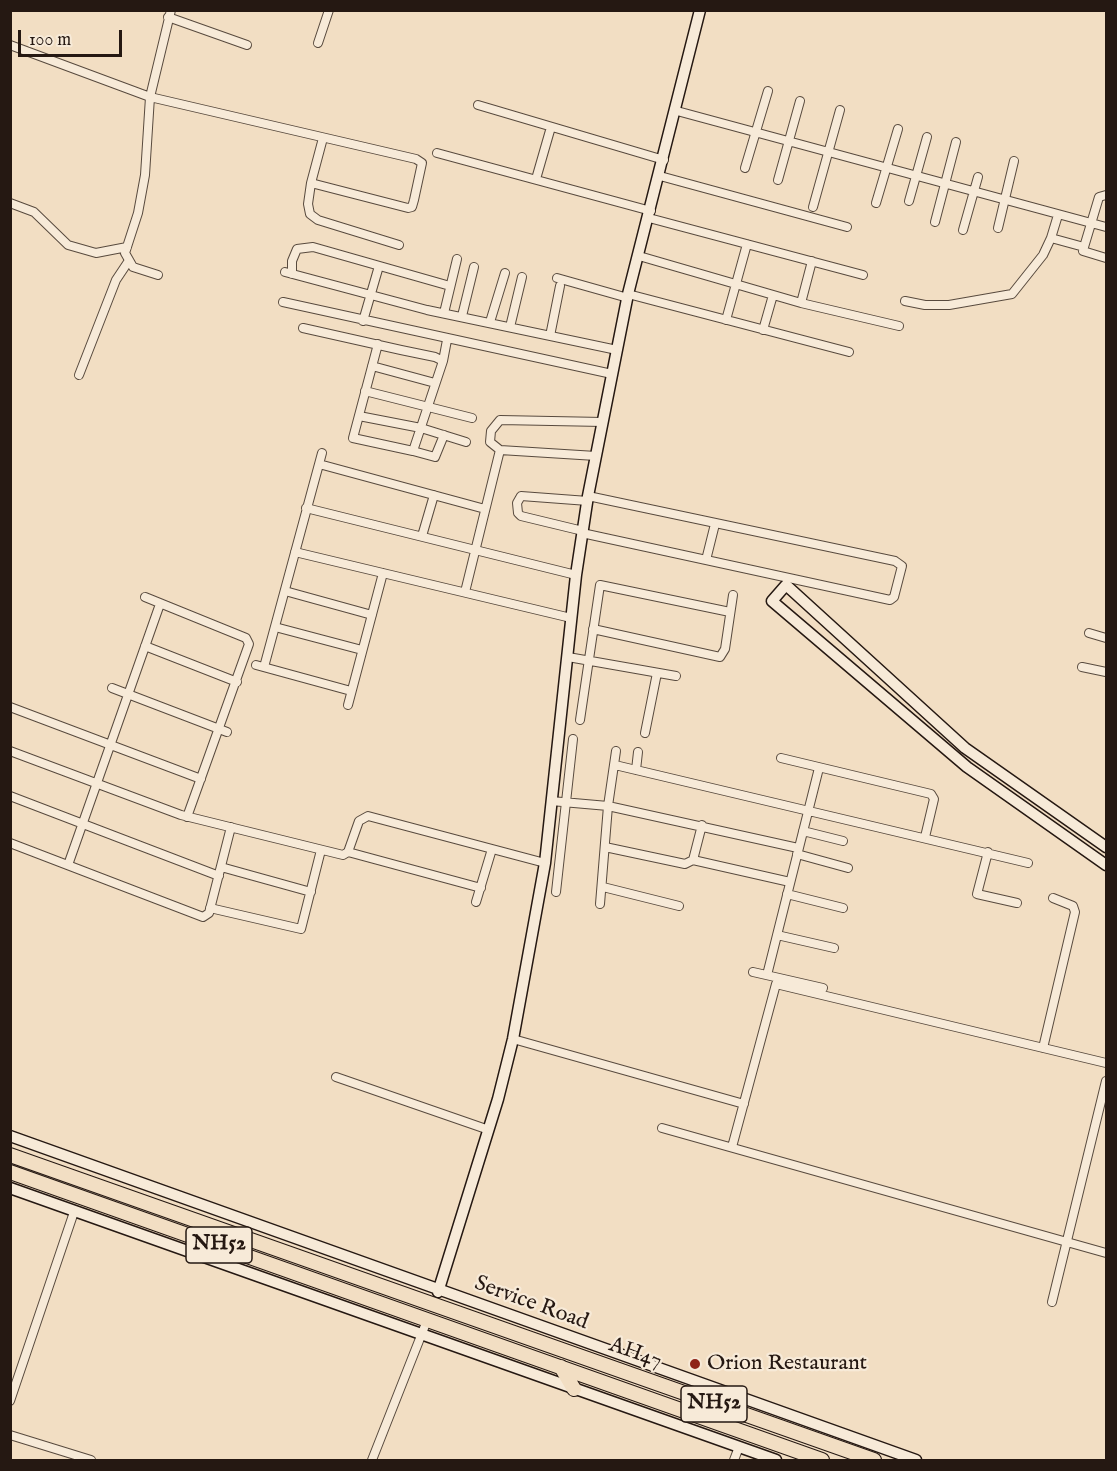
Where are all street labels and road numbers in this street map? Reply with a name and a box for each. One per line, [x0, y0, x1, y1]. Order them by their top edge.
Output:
road number: NH52 [186, 1227, 252, 1263]
street label: Service Road [471, 1271, 591, 1337]
street label: AH47 [605, 1333, 665, 1375]
road number: NH52 [681, 1386, 747, 1422]

